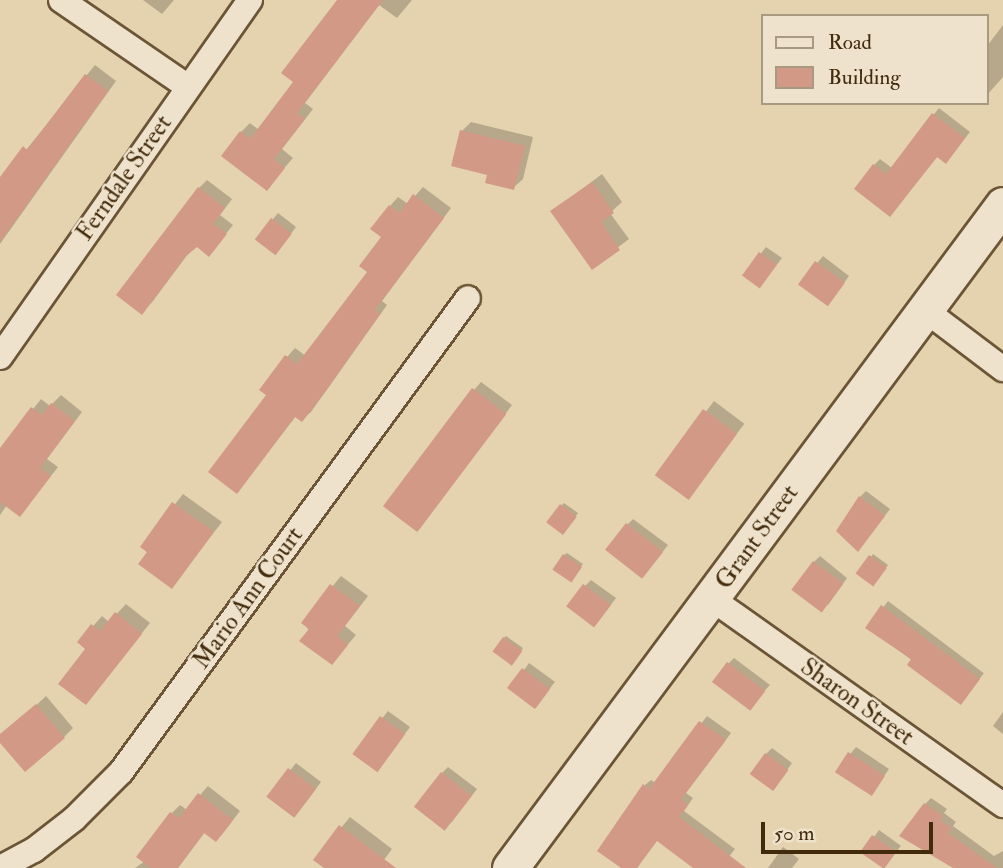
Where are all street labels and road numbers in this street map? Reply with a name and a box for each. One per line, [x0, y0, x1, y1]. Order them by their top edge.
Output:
street label: Ferndale Street [70, 110, 178, 246]
street label: Grant Street [710, 479, 804, 595]
street label: Mario Ann Court [187, 522, 309, 674]
street label: Sharon Street [795, 652, 919, 752]

